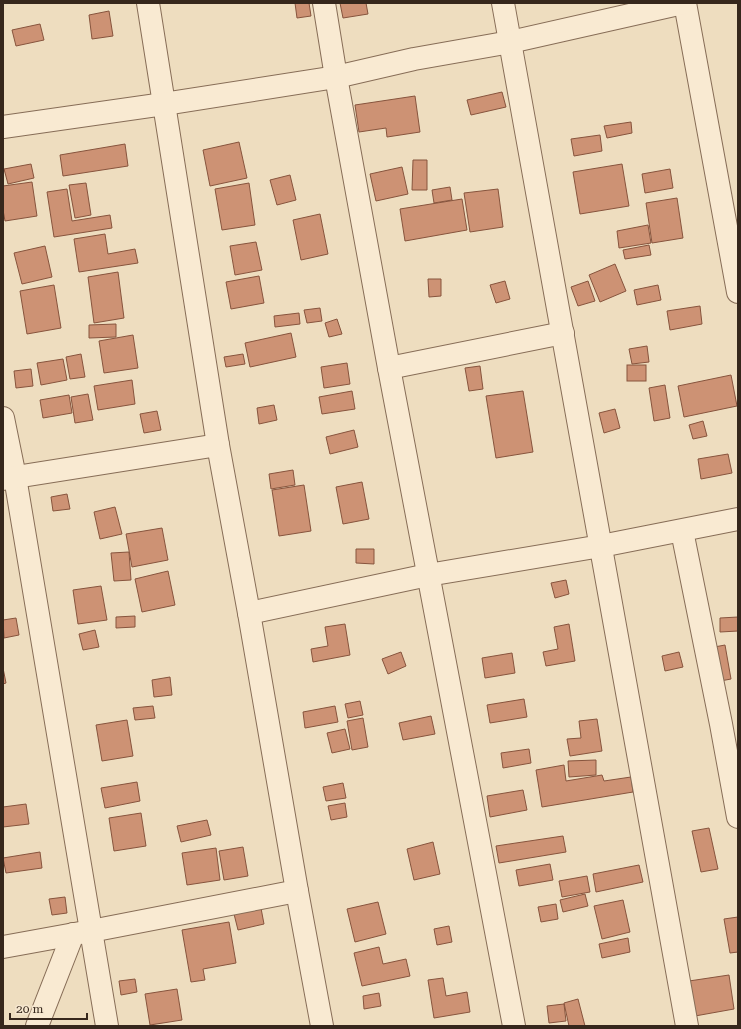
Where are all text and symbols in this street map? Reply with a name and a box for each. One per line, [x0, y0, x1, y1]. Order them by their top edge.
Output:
scale bar [10, 995, 87, 1021]
text: 20 m [16, 1002, 43, 1016]

